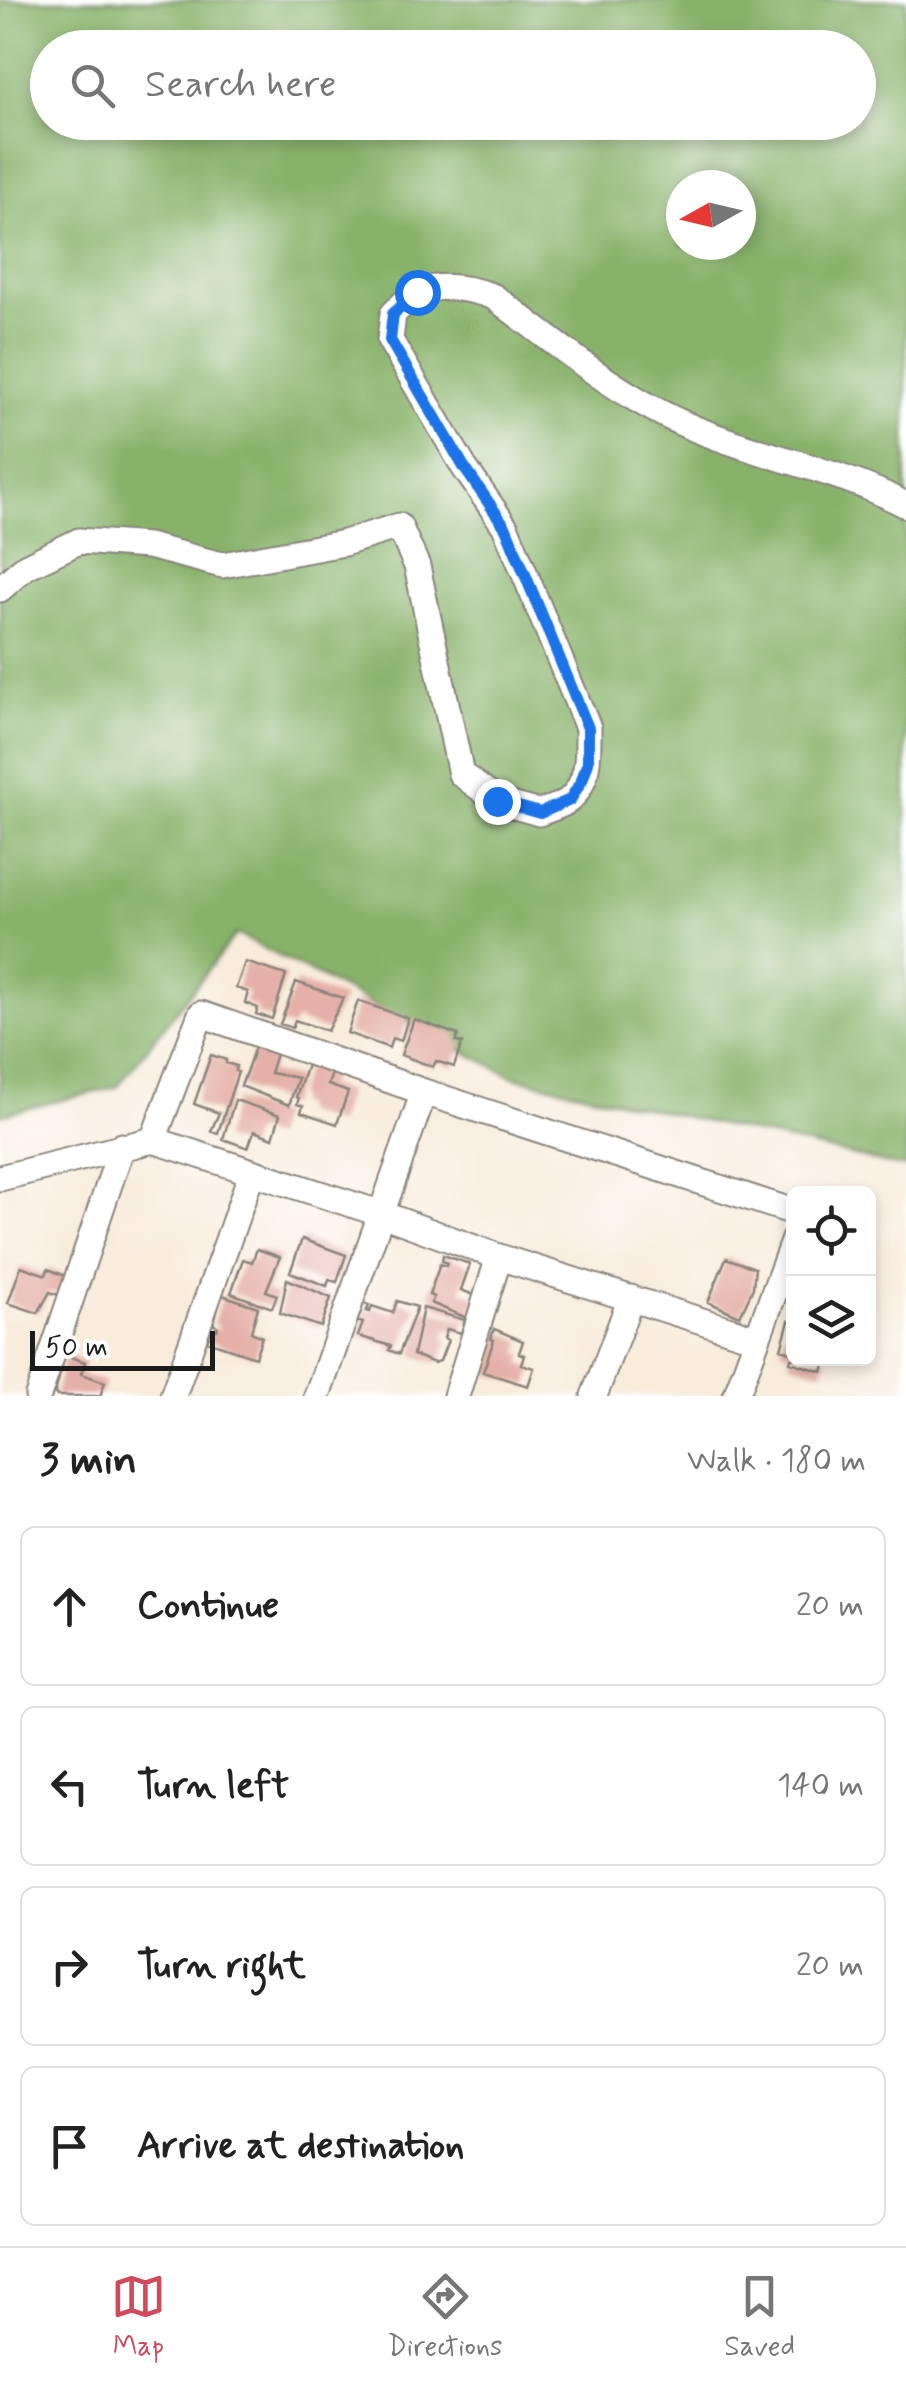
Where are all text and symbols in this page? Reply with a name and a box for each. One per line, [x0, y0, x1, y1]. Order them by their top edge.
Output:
search box [30, 30, 876, 140]
icon: search [65, 58, 120, 113]
text: Search here [145, 61, 336, 110]
north arrow [666, 170, 756, 260]
route start [395, 270, 441, 316]
route end [475, 779, 521, 825]
map controls [786, 1186, 876, 1366]
button: locate [786, 1186, 876, 1276]
button: layers [786, 1276, 876, 1366]
scale bar [30, 1326, 215, 1370]
text: 50 m [45, 1330, 108, 1367]
text: 3 min [40, 1434, 137, 1489]
text: Walk · 180 m [687, 1440, 866, 1482]
icon: ahead [42, 1579, 97, 1634]
text: Continue [137, 1582, 279, 1631]
text: 20 m [796, 1585, 864, 1627]
icon: left [42, 1759, 97, 1814]
text: Turn left [137, 1762, 289, 1811]
text: 140 m [777, 1765, 864, 1807]
icon: right [42, 1939, 97, 1994]
text: Turn right [137, 1942, 306, 1991]
text: 20 m [796, 1945, 864, 1987]
icon: arrive [42, 2119, 97, 2174]
text: Arrive at destination [137, 2122, 464, 2171]
tab: Map [111, 2269, 166, 2366]
tab: Directions [388, 2269, 503, 2366]
tab: Saved [724, 2269, 795, 2366]

